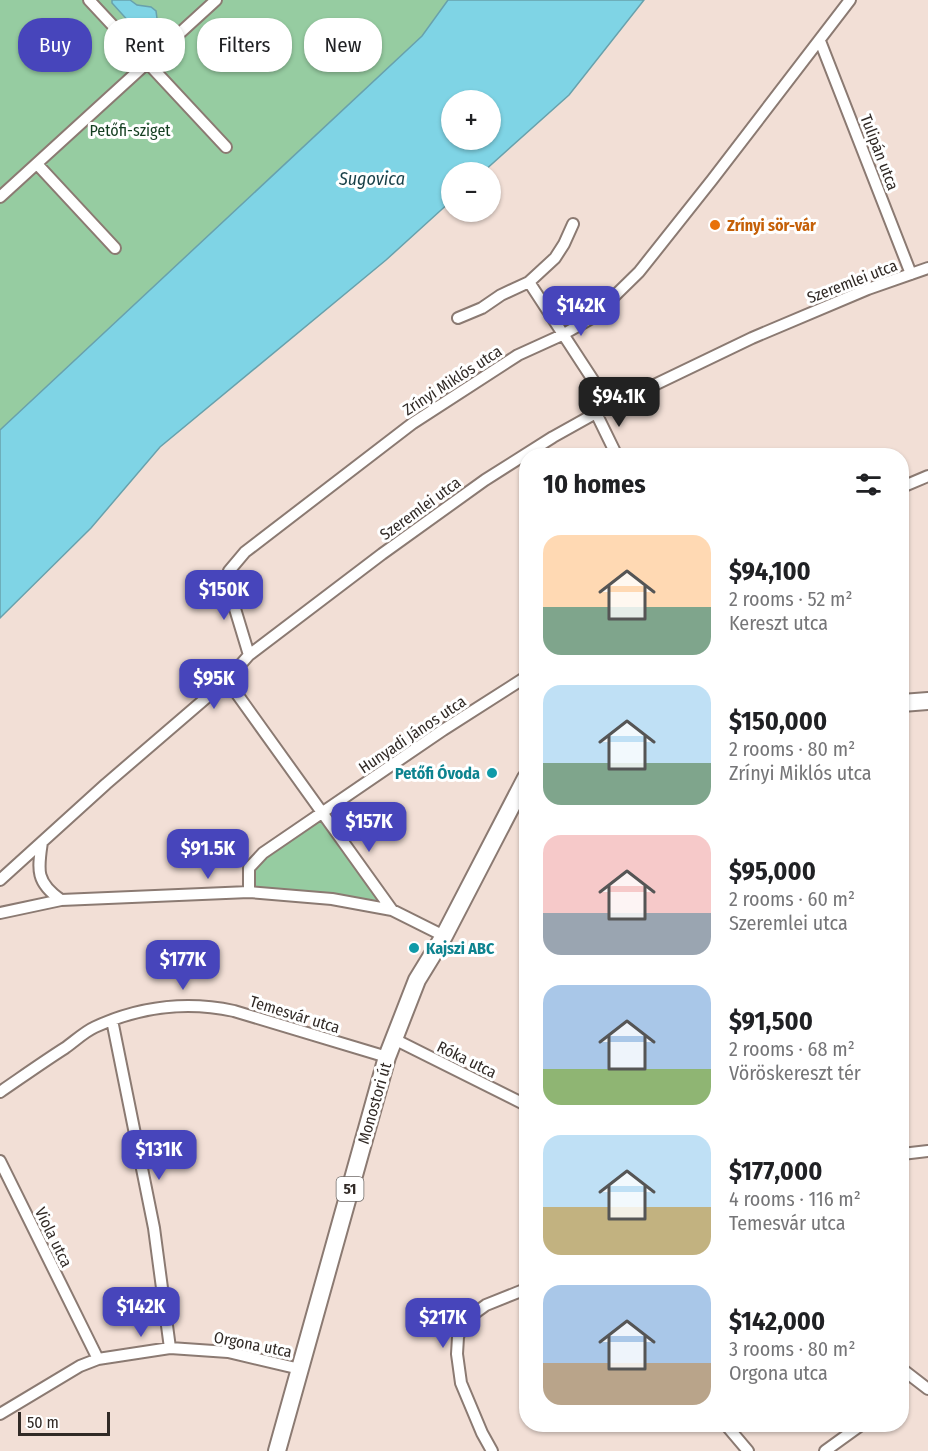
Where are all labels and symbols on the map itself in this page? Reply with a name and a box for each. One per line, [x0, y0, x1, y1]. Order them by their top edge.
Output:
street label: Tulipán utca [856, 112, 903, 193]
park label: Petőfi-sziget [89, 121, 171, 140]
water label: Sugovica [338, 168, 405, 190]
place label: Zrínyi sör-vár [727, 216, 816, 235]
marker: Zrínyi sör-vár [708, 218, 722, 232]
street label: Szeremlei utca [804, 256, 900, 307]
pin: $142K [539, 286, 623, 337]
street label: Zrínyi Miklós utca [399, 341, 505, 419]
pin: $94.1K [570, 377, 668, 428]
street label: Szeremlei utca [376, 473, 464, 544]
pin: $150K [182, 570, 266, 621]
pin: $95K [178, 659, 250, 710]
street label: Hunyadi János utca [355, 691, 470, 777]
place label: Petőfi Óvoda [395, 764, 480, 783]
marker: Petőfi Óvoda [485, 766, 499, 780]
pin: $157K [327, 802, 411, 853]
pin: $91.5K [159, 829, 257, 880]
place label: Kajszi ABC [426, 939, 495, 958]
pin: $177K [141, 940, 225, 991]
marker: Kajszi ABC [407, 941, 421, 955]
street label: Temesvár utca [248, 992, 342, 1037]
street label: Róka utca [434, 1037, 500, 1082]
street label: Monostori út [354, 1059, 395, 1146]
pin: $131K [117, 1130, 201, 1181]
road number: 51 [336, 1177, 364, 1201]
street label: Viola utca [31, 1204, 76, 1270]
pin: $142K [99, 1287, 183, 1338]
pin: $217K [401, 1298, 485, 1349]
street label: Orgona utca [212, 1328, 294, 1361]
scale bar [18, 1409, 110, 1436]

